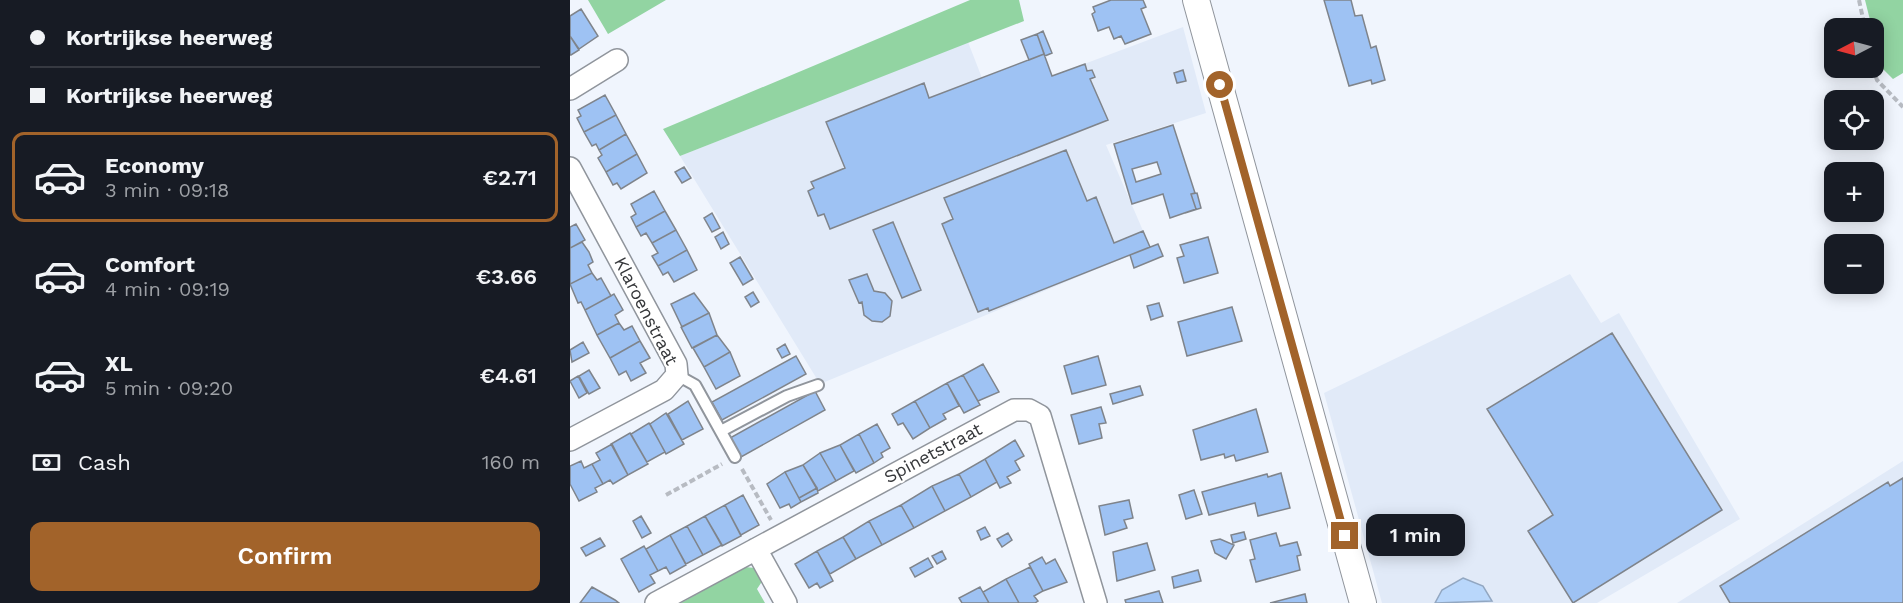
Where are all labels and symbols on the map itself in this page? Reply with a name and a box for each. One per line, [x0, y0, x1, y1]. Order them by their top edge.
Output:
north arrow [1824, 18, 1884, 78]
route start [1206, 71, 1233, 98]
street label: Klaroenstraat [610, 253, 683, 369]
street label: Spinetstraat [880, 418, 986, 487]
callout: 1 min [1366, 515, 1465, 557]
route end [1331, 522, 1358, 549]

